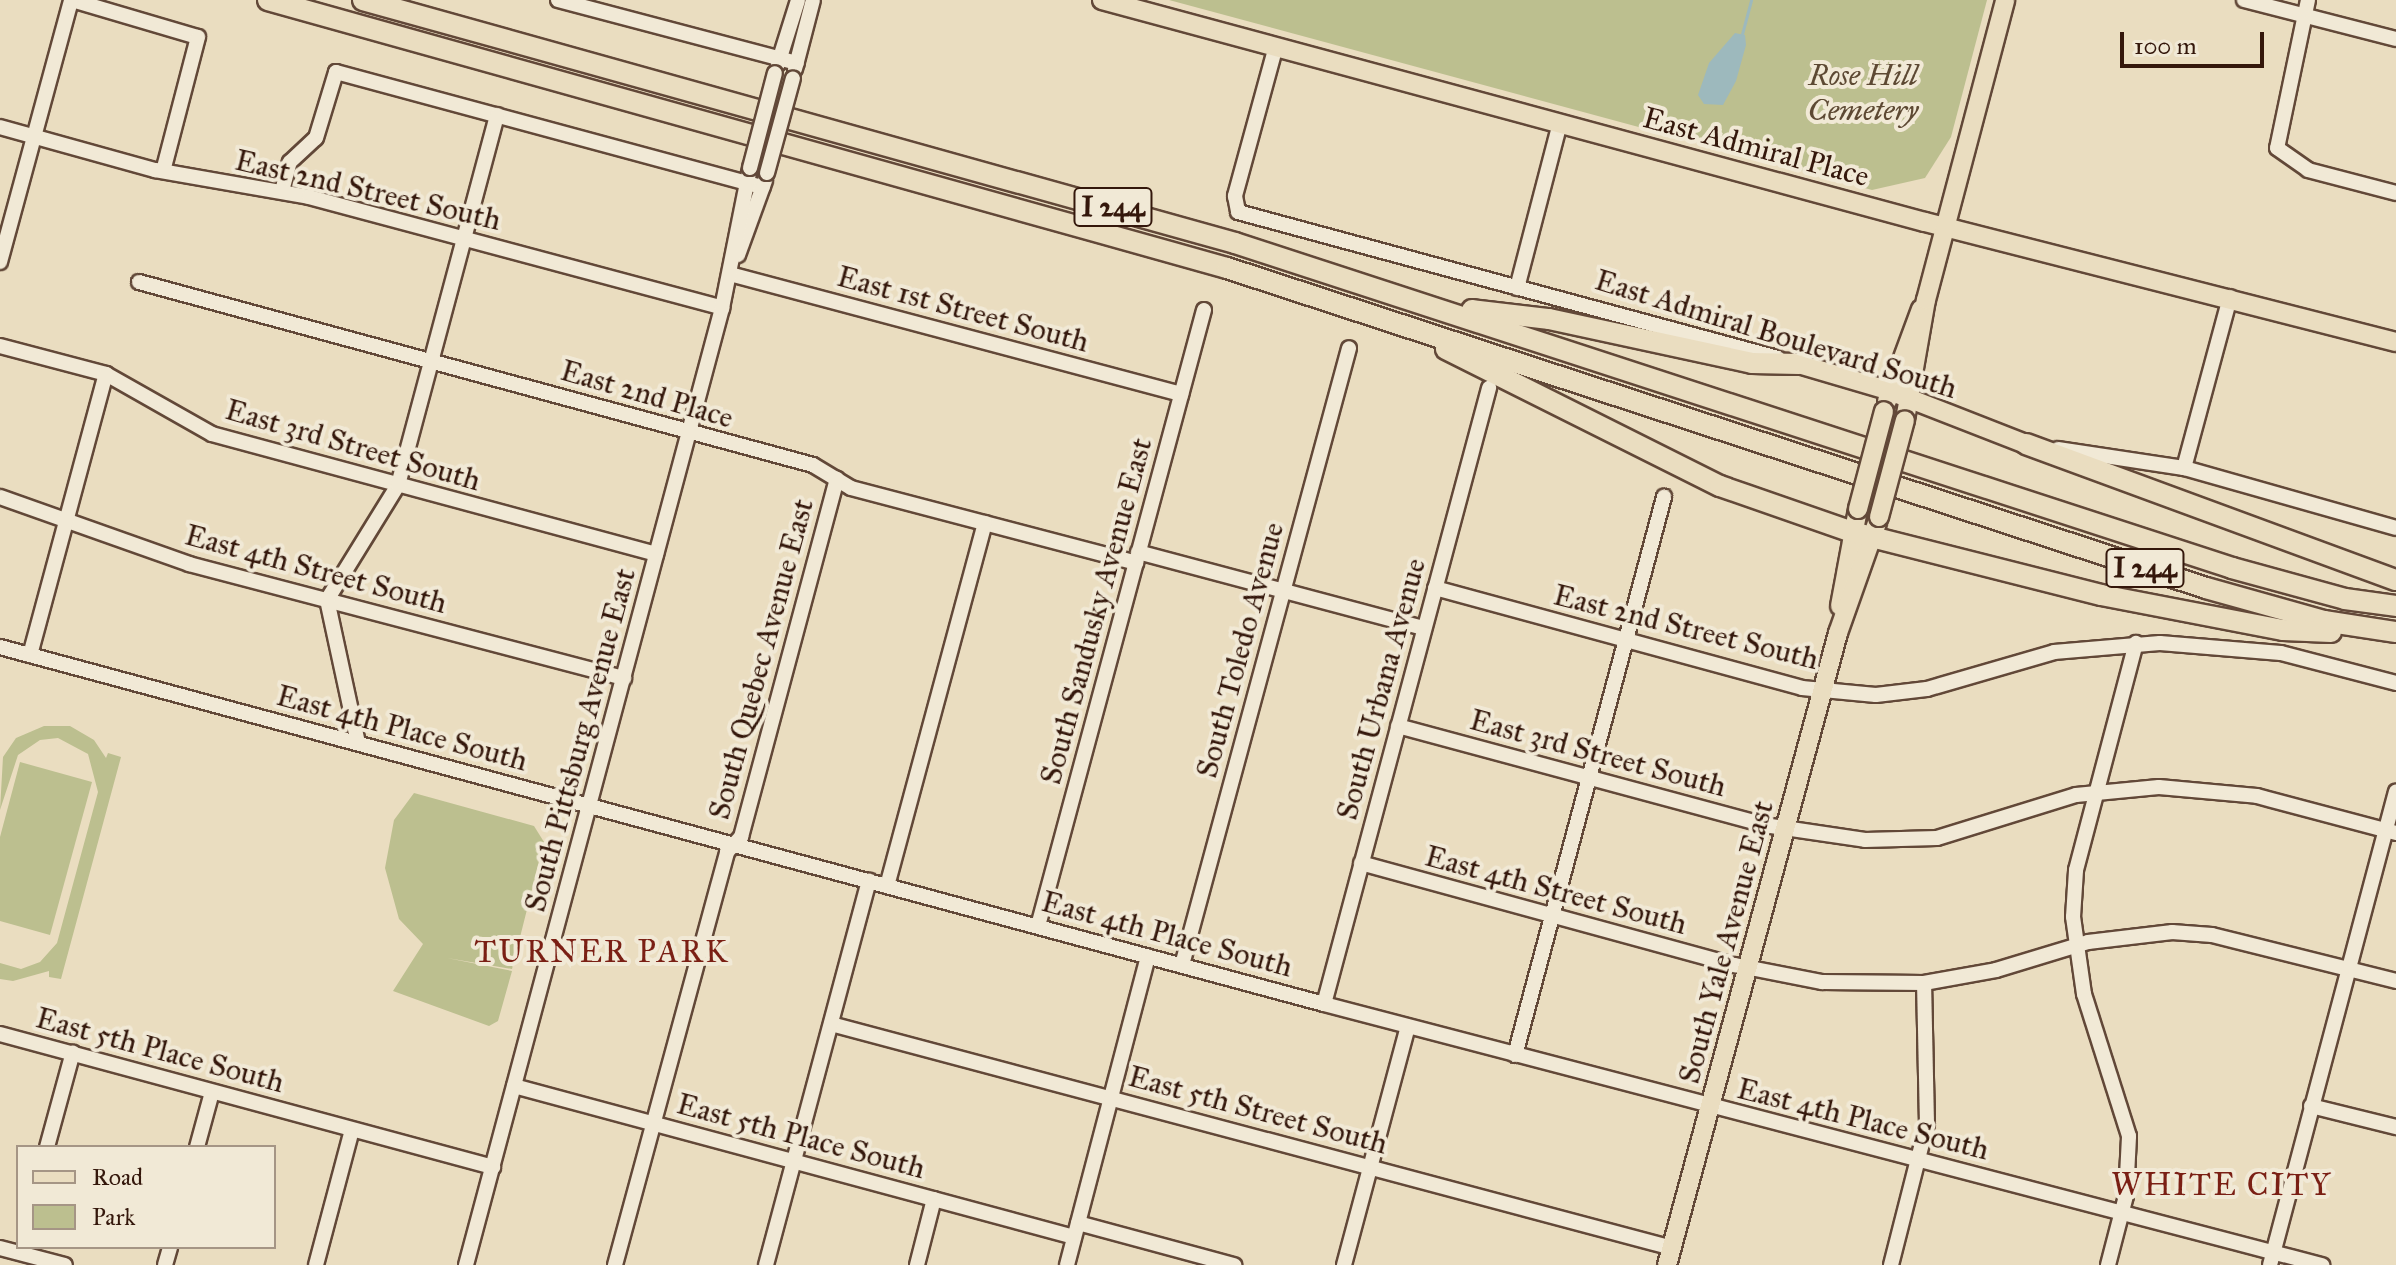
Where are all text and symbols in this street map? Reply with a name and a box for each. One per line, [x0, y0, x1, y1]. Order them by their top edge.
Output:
scale bar [2124, 16, 2268, 66]
text: 100 m [2134, 31, 2197, 61]
park label: Rose Hill Cemetery [1808, 57, 1918, 128]
street label: East Admiral Place [1639, 100, 1873, 194]
street label: East 2nd Street South [232, 142, 504, 238]
road number: I 244 [1073, 183, 1153, 231]
street label: East 1st Street South [833, 258, 1093, 360]
street label: East Admiral Boulevard South [1591, 262, 1961, 406]
street label: East 2nd Place [557, 352, 737, 436]
street label: East 3rd Street South [221, 391, 485, 499]
street label: South Sandusky Avenue East [1032, 434, 1160, 788]
street label: South Quebec Avenue East [701, 495, 821, 823]
street label: East 4th Street South [181, 517, 451, 621]
street label: South Toledo Avenue [1189, 518, 1291, 782]
road number: I 244 [2105, 544, 2185, 592]
street label: South Urbana Avenue [1329, 554, 1433, 824]
street label: South Pittsburg Avenue East [517, 564, 643, 916]
street label: East 2nd Street South [1550, 577, 1822, 677]
street label: East 4th Place South [273, 677, 531, 779]
street label: East 3rd Street South [1466, 701, 1730, 805]
street label: South Yale Avenue East [1671, 797, 1781, 1087]
street label: East 4th Street South [1421, 838, 1691, 942]
street label: East 4th Place South [1038, 883, 1296, 985]
district label: TURNER PARK [474, 933, 730, 971]
street label: East 5th Place South [32, 1000, 288, 1100]
street label: East 5th Street South [1125, 1058, 1391, 1162]
street label: East 4th Place South [1733, 1070, 1993, 1168]
street label: East 5th Place South [673, 1086, 929, 1186]
legend [16, 1145, 276, 1249]
text: Road [92, 1162, 143, 1192]
district label: WHITE CITY [2111, 1166, 2333, 1204]
text: Park [92, 1202, 135, 1232]

